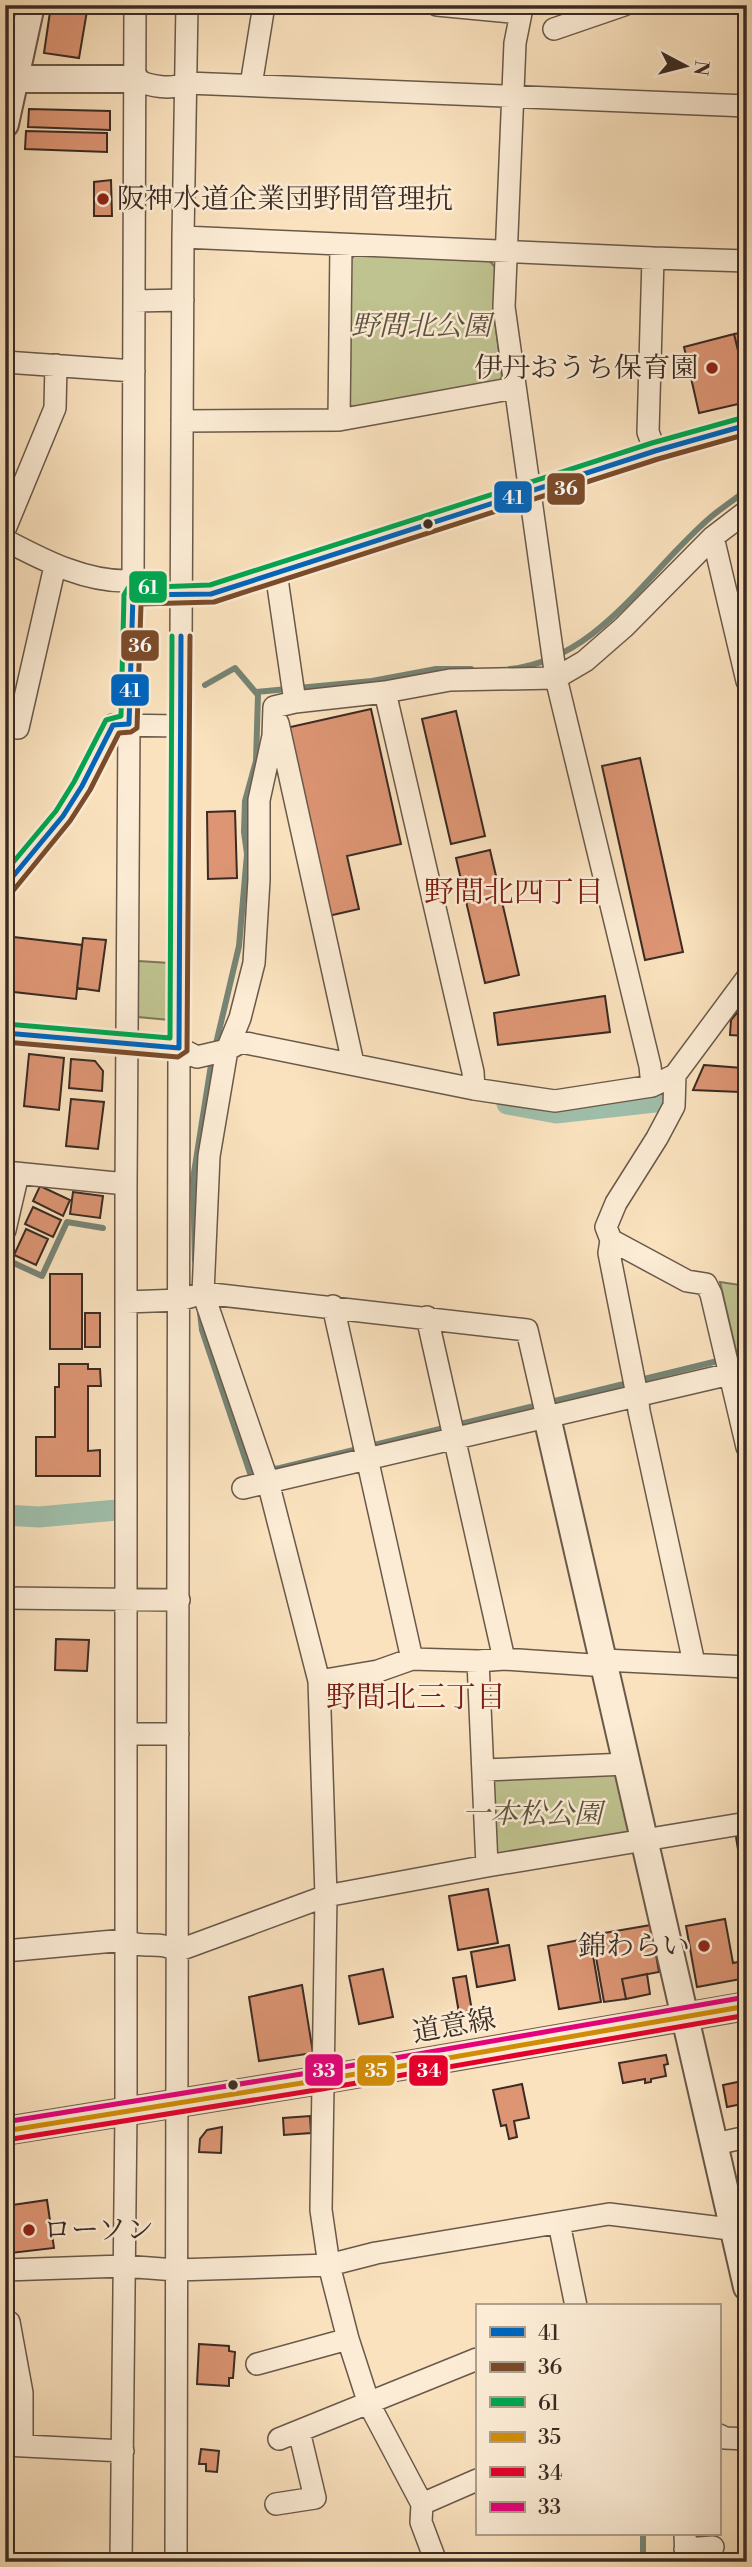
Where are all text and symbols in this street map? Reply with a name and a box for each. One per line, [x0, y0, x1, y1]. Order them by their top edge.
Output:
north arrow [650, 32, 720, 102]
text: N [688, 59, 714, 77]
place label: 阪神水道企業団野間管理抗 [117, 182, 453, 217]
marker: 阪神水道企業団野間管理抗 [95, 191, 111, 207]
park label: 野間北公園 [351, 309, 495, 344]
place label: 伊丹おうち保育園 [474, 351, 698, 386]
marker: 伊丹おうち保育園 [704, 360, 720, 376]
line badge: 36 [546, 472, 586, 506]
text: 36 [554, 477, 578, 501]
line badge: 41 [493, 480, 533, 514]
text: 41 [502, 486, 524, 510]
unlabelled marker [421, 517, 435, 531]
line badge: 61 [128, 570, 168, 604]
text: 61 [138, 576, 158, 600]
line badge: 36 [120, 629, 160, 662]
text: 36 [128, 634, 152, 658]
line badge: 41 [110, 673, 150, 707]
text: 41 [119, 679, 141, 703]
district label: 野間北四丁目 [424, 874, 604, 912]
district label: 野間北三丁目 [326, 1679, 506, 1717]
park label: 一本松公園 [462, 1797, 606, 1832]
place label: 錦わらい [578, 1929, 690, 1964]
marker: 錦わらい [696, 1938, 712, 1954]
street label: 道意線 [410, 2001, 498, 2051]
line badge: 33 [304, 2053, 344, 2087]
line badge: 35 [356, 2054, 396, 2087]
line badge: 34 [408, 2054, 449, 2087]
text: 33 [313, 2059, 335, 2083]
text: 35 [364, 2059, 388, 2083]
text: 34 [417, 2059, 441, 2083]
unlabelled marker [226, 2078, 240, 2092]
place label: ローソン [43, 2213, 154, 2248]
marker: ローソン [21, 2222, 37, 2238]
legend [476, 2304, 720, 2536]
text: 41 [538, 2321, 560, 2347]
text: 36 [538, 2355, 563, 2381]
text: 61 [538, 2391, 559, 2417]
text: 35 [538, 2425, 561, 2451]
text: 34 [538, 2461, 562, 2487]
text: 33 [538, 2495, 561, 2521]

